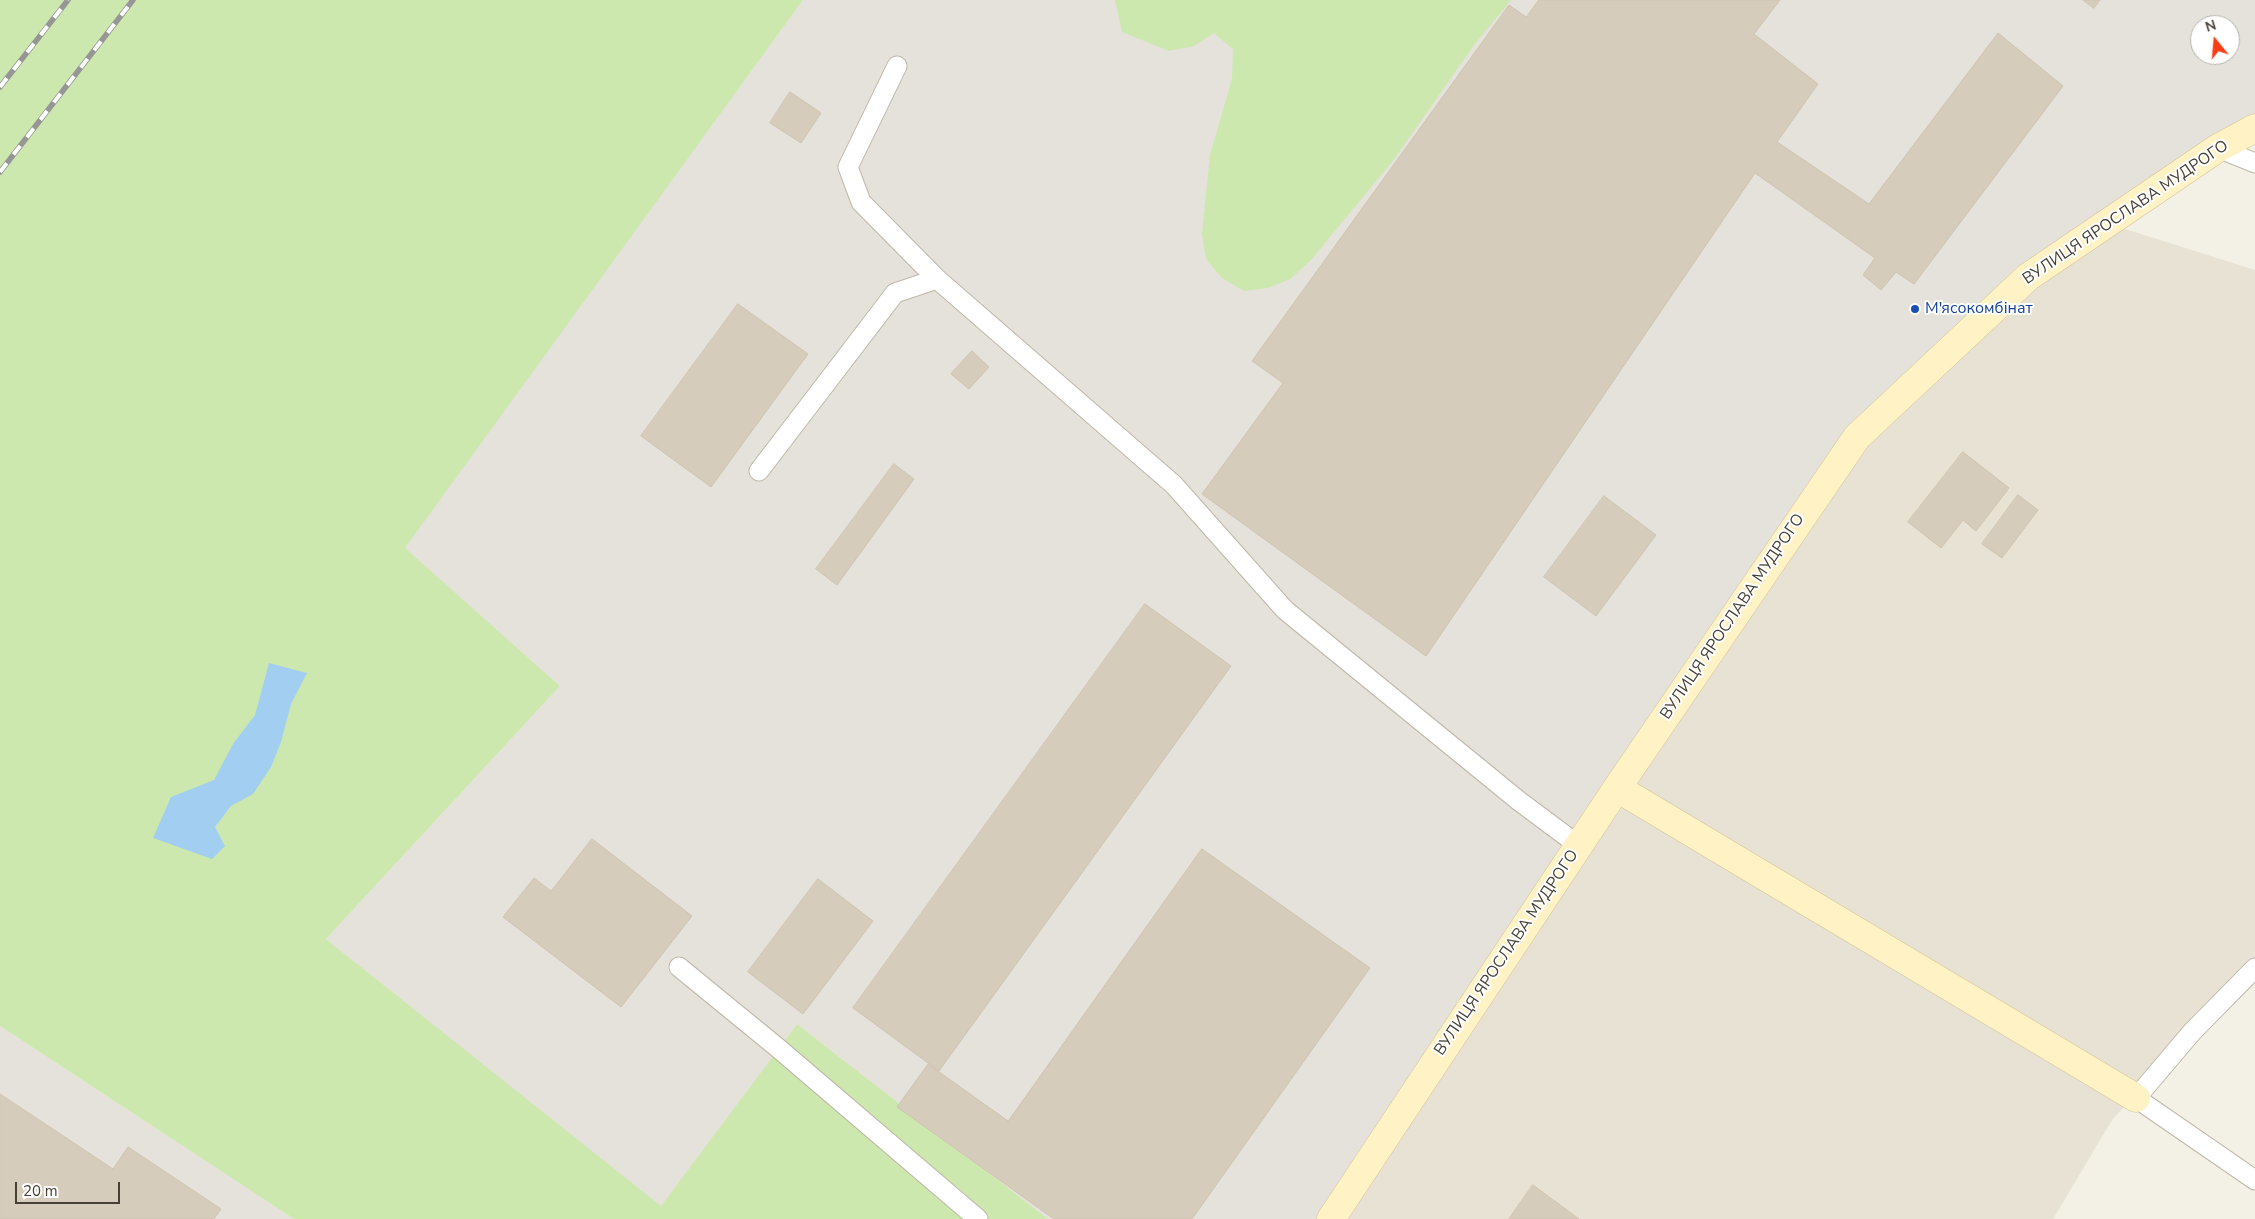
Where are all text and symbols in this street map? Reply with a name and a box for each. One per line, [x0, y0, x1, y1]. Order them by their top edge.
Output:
north arrow [2190, 15, 2240, 65]
text: N [2203, 16, 2219, 37]
street label: ВУЛИЦЯ ЯРОСЛАВА МУДРОГО [2020, 137, 2232, 289]
place label: М'ясокомбінат [1925, 299, 2033, 319]
marker: М'ясокомбінат [1909, 303, 1921, 315]
street label: ВУЛИЦЯ ЯРОСЛАВА МУДРОГО [1657, 511, 1809, 723]
street label: ВУЛИЦЯ ЯРОСЛАВА МУДРОГО [1431, 847, 1583, 1059]
scale bar [18, 1172, 122, 1204]
text: 20 m [23, 1181, 58, 1201]

